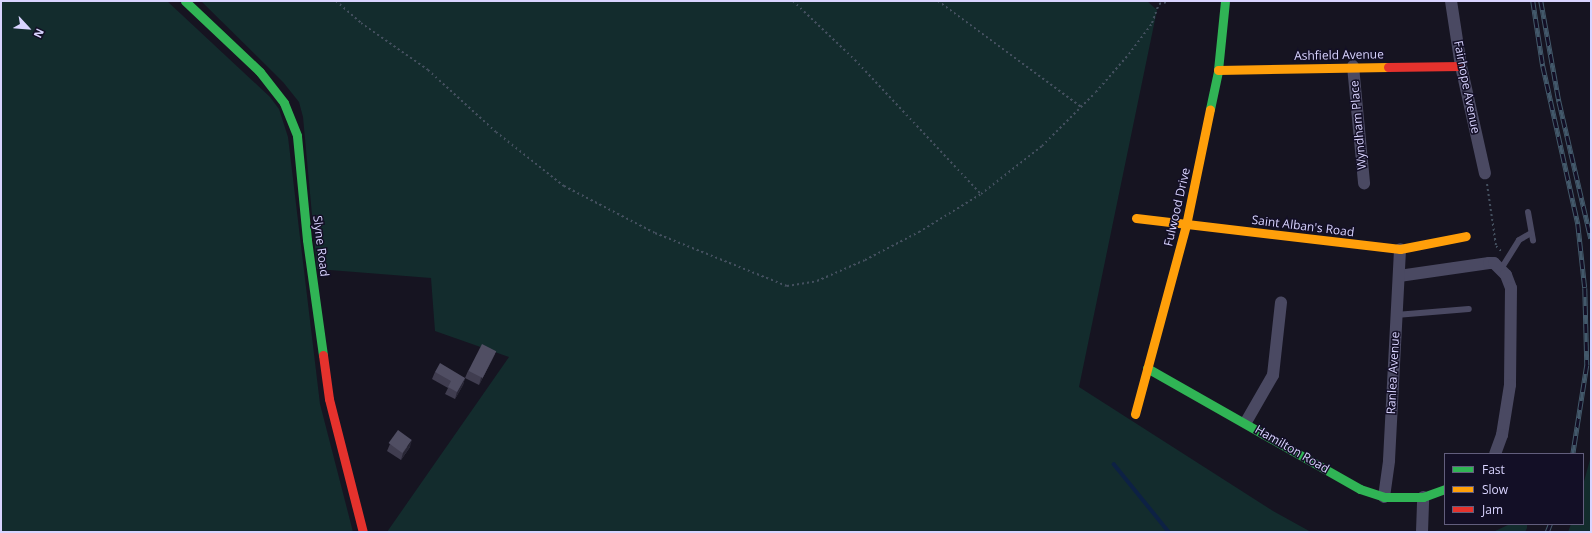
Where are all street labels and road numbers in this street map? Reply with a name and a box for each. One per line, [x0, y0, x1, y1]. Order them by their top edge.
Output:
street label: Fairhope Avenue [1451, 39, 1483, 135]
street label: Ashfield Avenue [1294, 47, 1384, 63]
street label: Wyndham Place [1347, 80, 1369, 170]
street label: Fulwood Drive [1161, 166, 1193, 248]
street label: Saint Alban's Road [1251, 213, 1355, 239]
street label: Slyne Road [310, 215, 332, 277]
street label: Ranlea Avenue [1384, 331, 1402, 415]
street label: Hamilton Road [1252, 422, 1332, 476]

